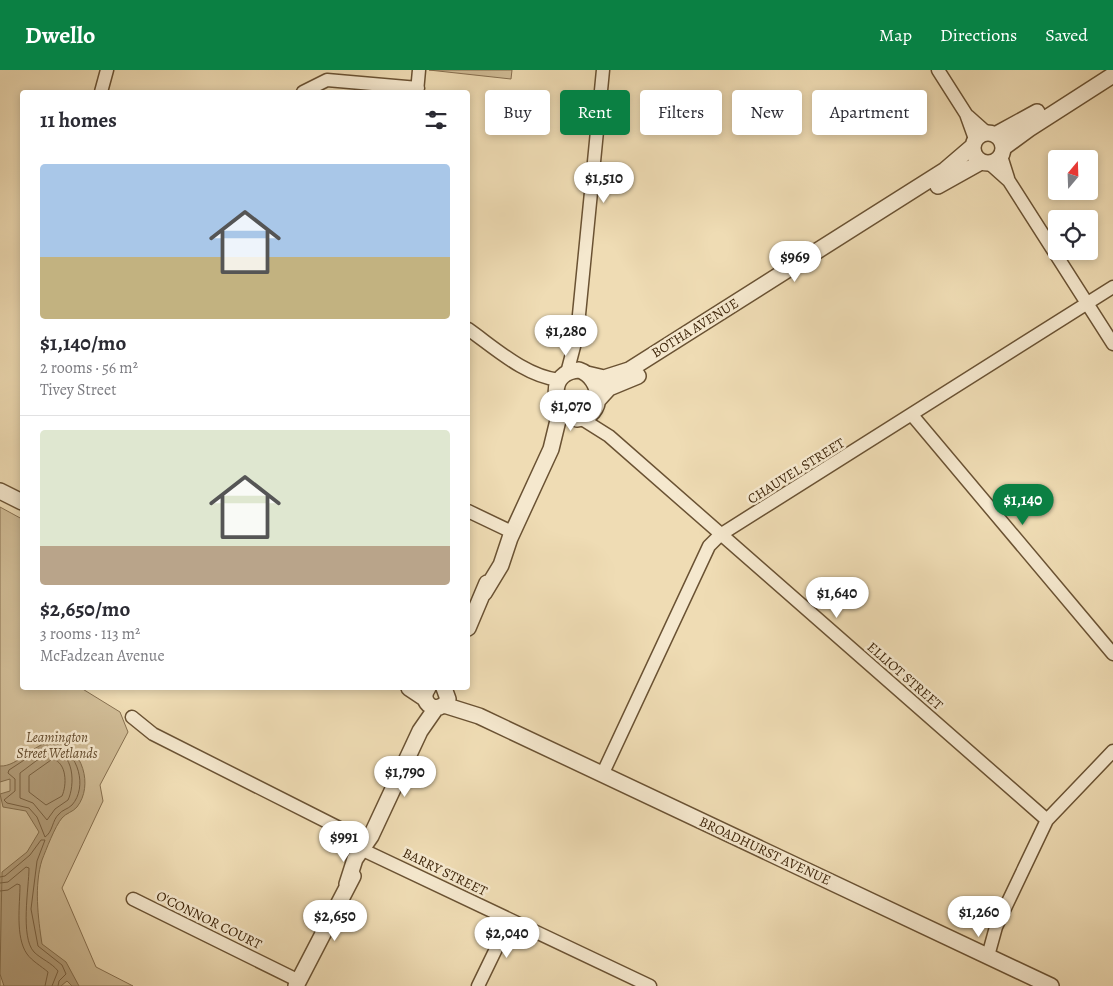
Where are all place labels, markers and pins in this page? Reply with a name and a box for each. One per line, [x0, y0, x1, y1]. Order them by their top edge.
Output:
pin: $1,510 [563, 162, 645, 204]
pin: $969 [765, 240, 825, 283]
pin: $1,280 [525, 314, 607, 357]
pin: $1,070 [530, 390, 612, 432]
pin: $1,140 [982, 484, 1064, 526]
pin: $1,640 [796, 576, 878, 619]
pin: $1,790 [364, 756, 446, 798]
pin: $991 [314, 820, 374, 863]
pin: $1,260 [938, 896, 1020, 938]
pin: $2,650 [294, 900, 376, 942]
pin: $2,040 [466, 916, 548, 959]

